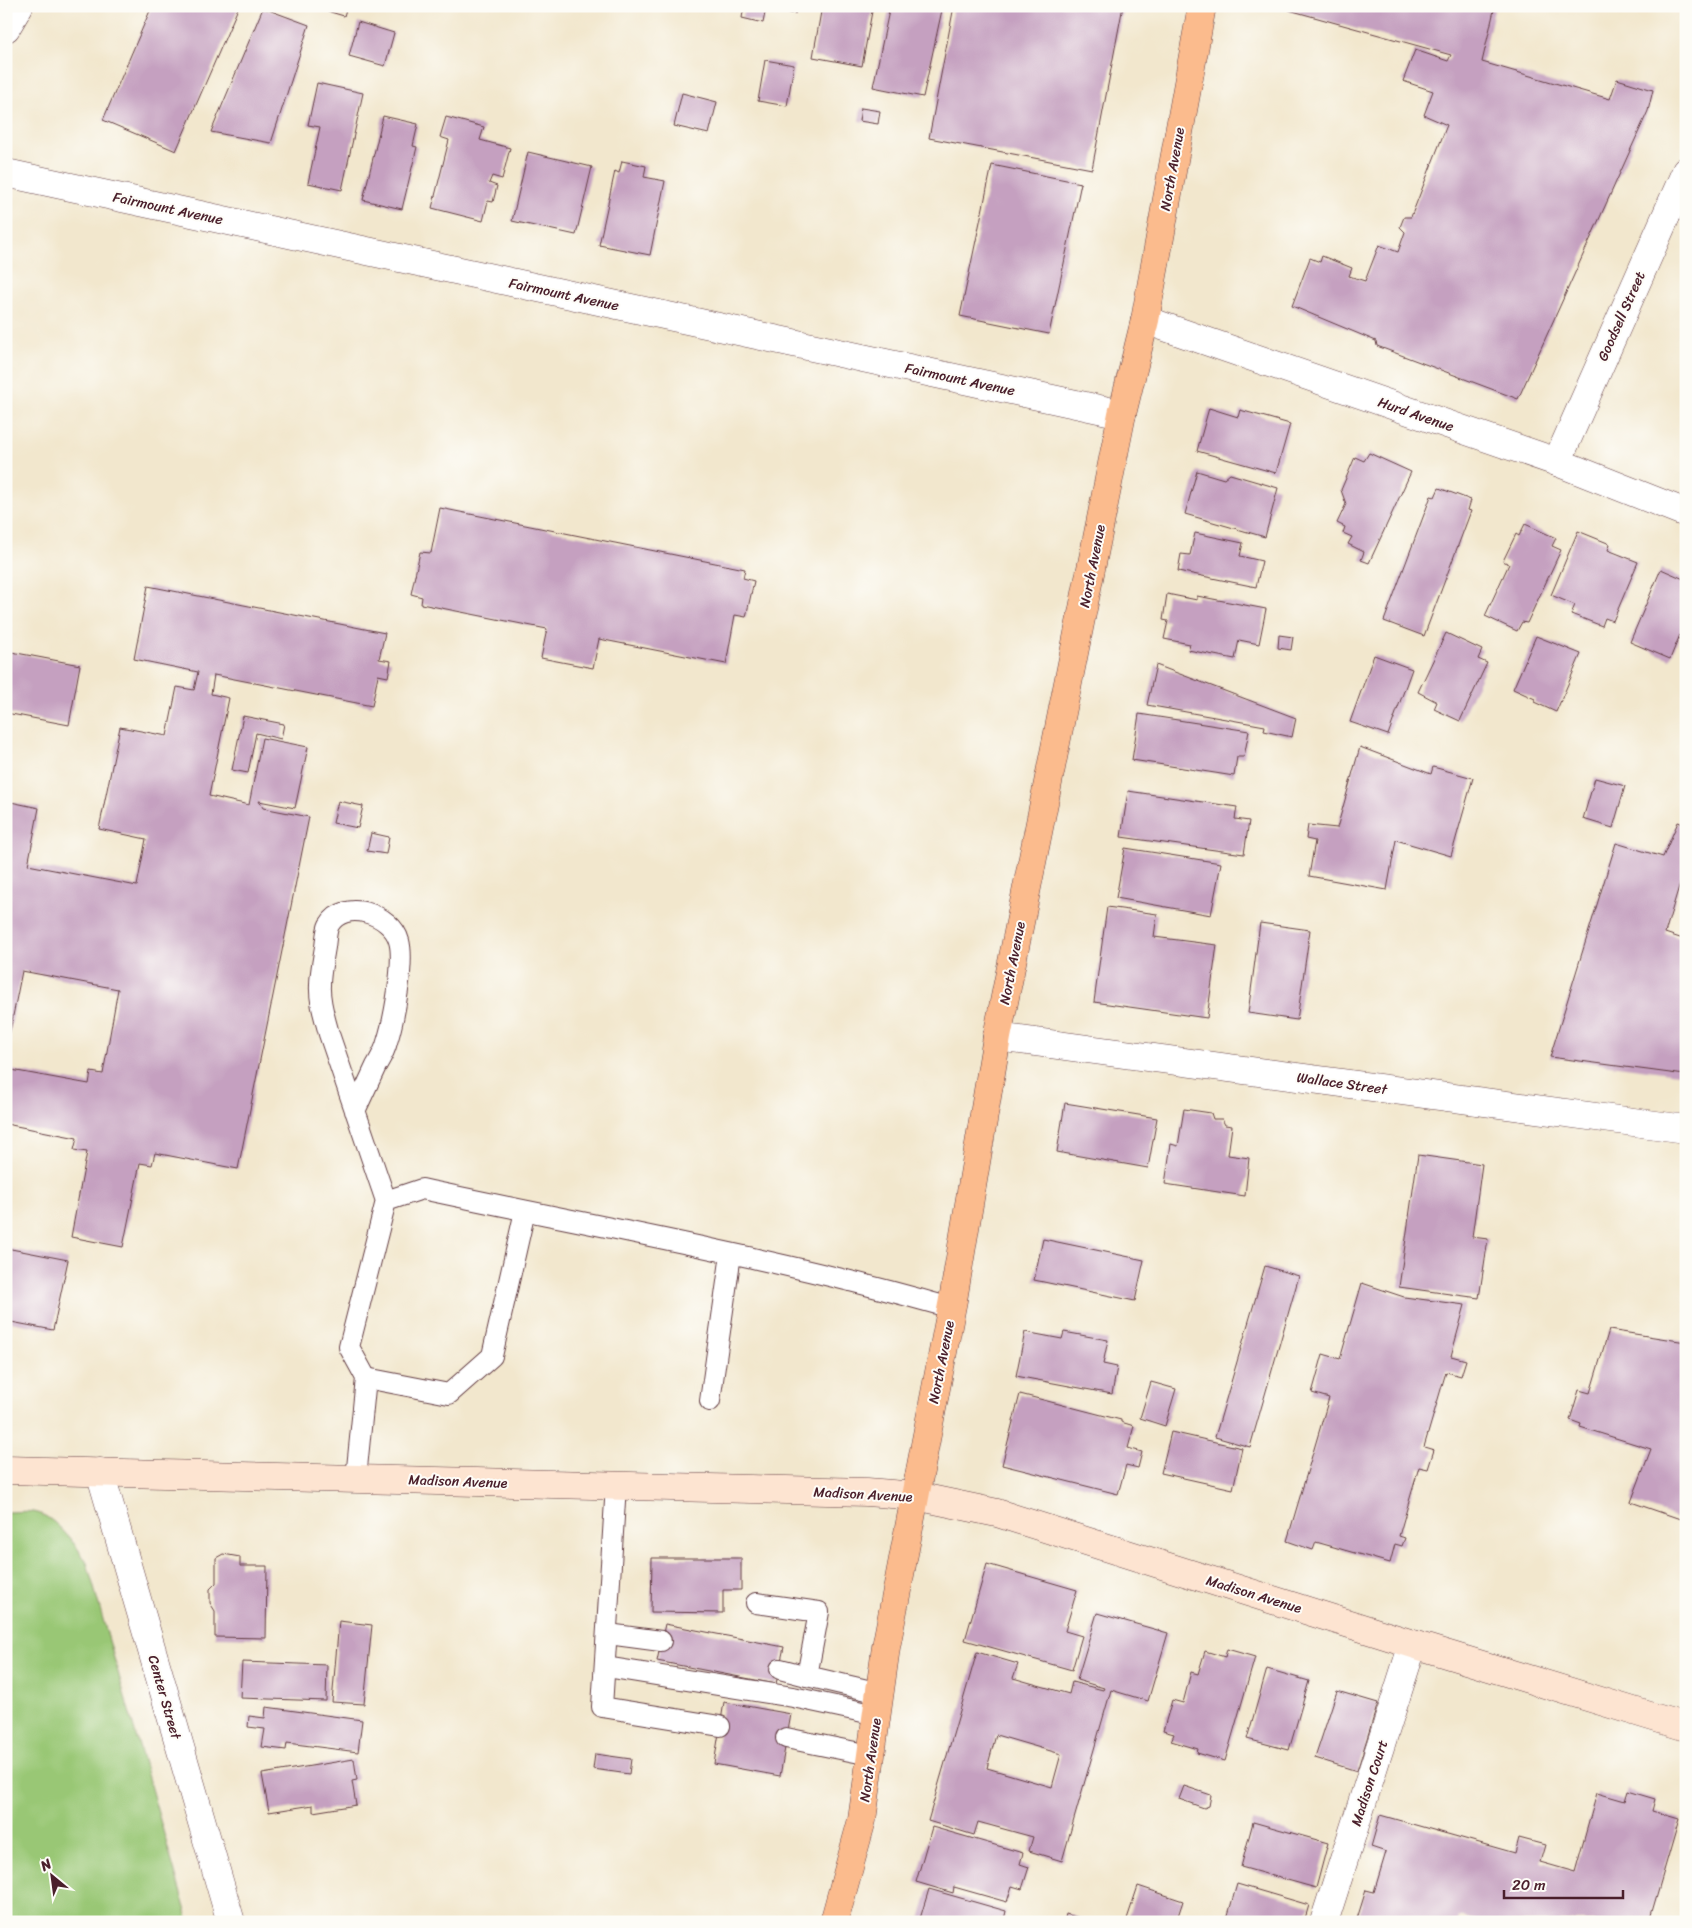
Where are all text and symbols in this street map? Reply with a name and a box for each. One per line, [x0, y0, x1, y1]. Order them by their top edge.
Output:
street label: North Avenue [1153, 125, 1192, 213]
street label: Fairmount Avenue [111, 185, 225, 232]
street label: Goodsell Street [1590, 267, 1652, 365]
street label: Fairmount Avenue [507, 271, 621, 318]
street label: Fairmount Avenue [903, 356, 1017, 403]
street label: Hurd Avenue [1374, 390, 1457, 439]
street label: North Avenue [1072, 522, 1113, 610]
street label: North Avenue [992, 919, 1033, 1007]
street label: Wallace Street [1295, 1065, 1390, 1102]
street label: North Avenue [921, 1318, 962, 1406]
street label: Madison Avenue [408, 1467, 508, 1496]
street label: Madison Avenue [813, 1479, 913, 1510]
street label: Madison Avenue [1203, 1568, 1305, 1621]
street label: Center Street [141, 1652, 189, 1743]
street label: North Avenue [852, 1716, 889, 1804]
street label: Madison Court [1344, 1737, 1395, 1830]
north arrow [28, 1850, 78, 1900]
text: N [35, 1852, 57, 1879]
scale bar [1504, 1868, 1623, 1900]
text: 20 m [1512, 1872, 1546, 1898]

